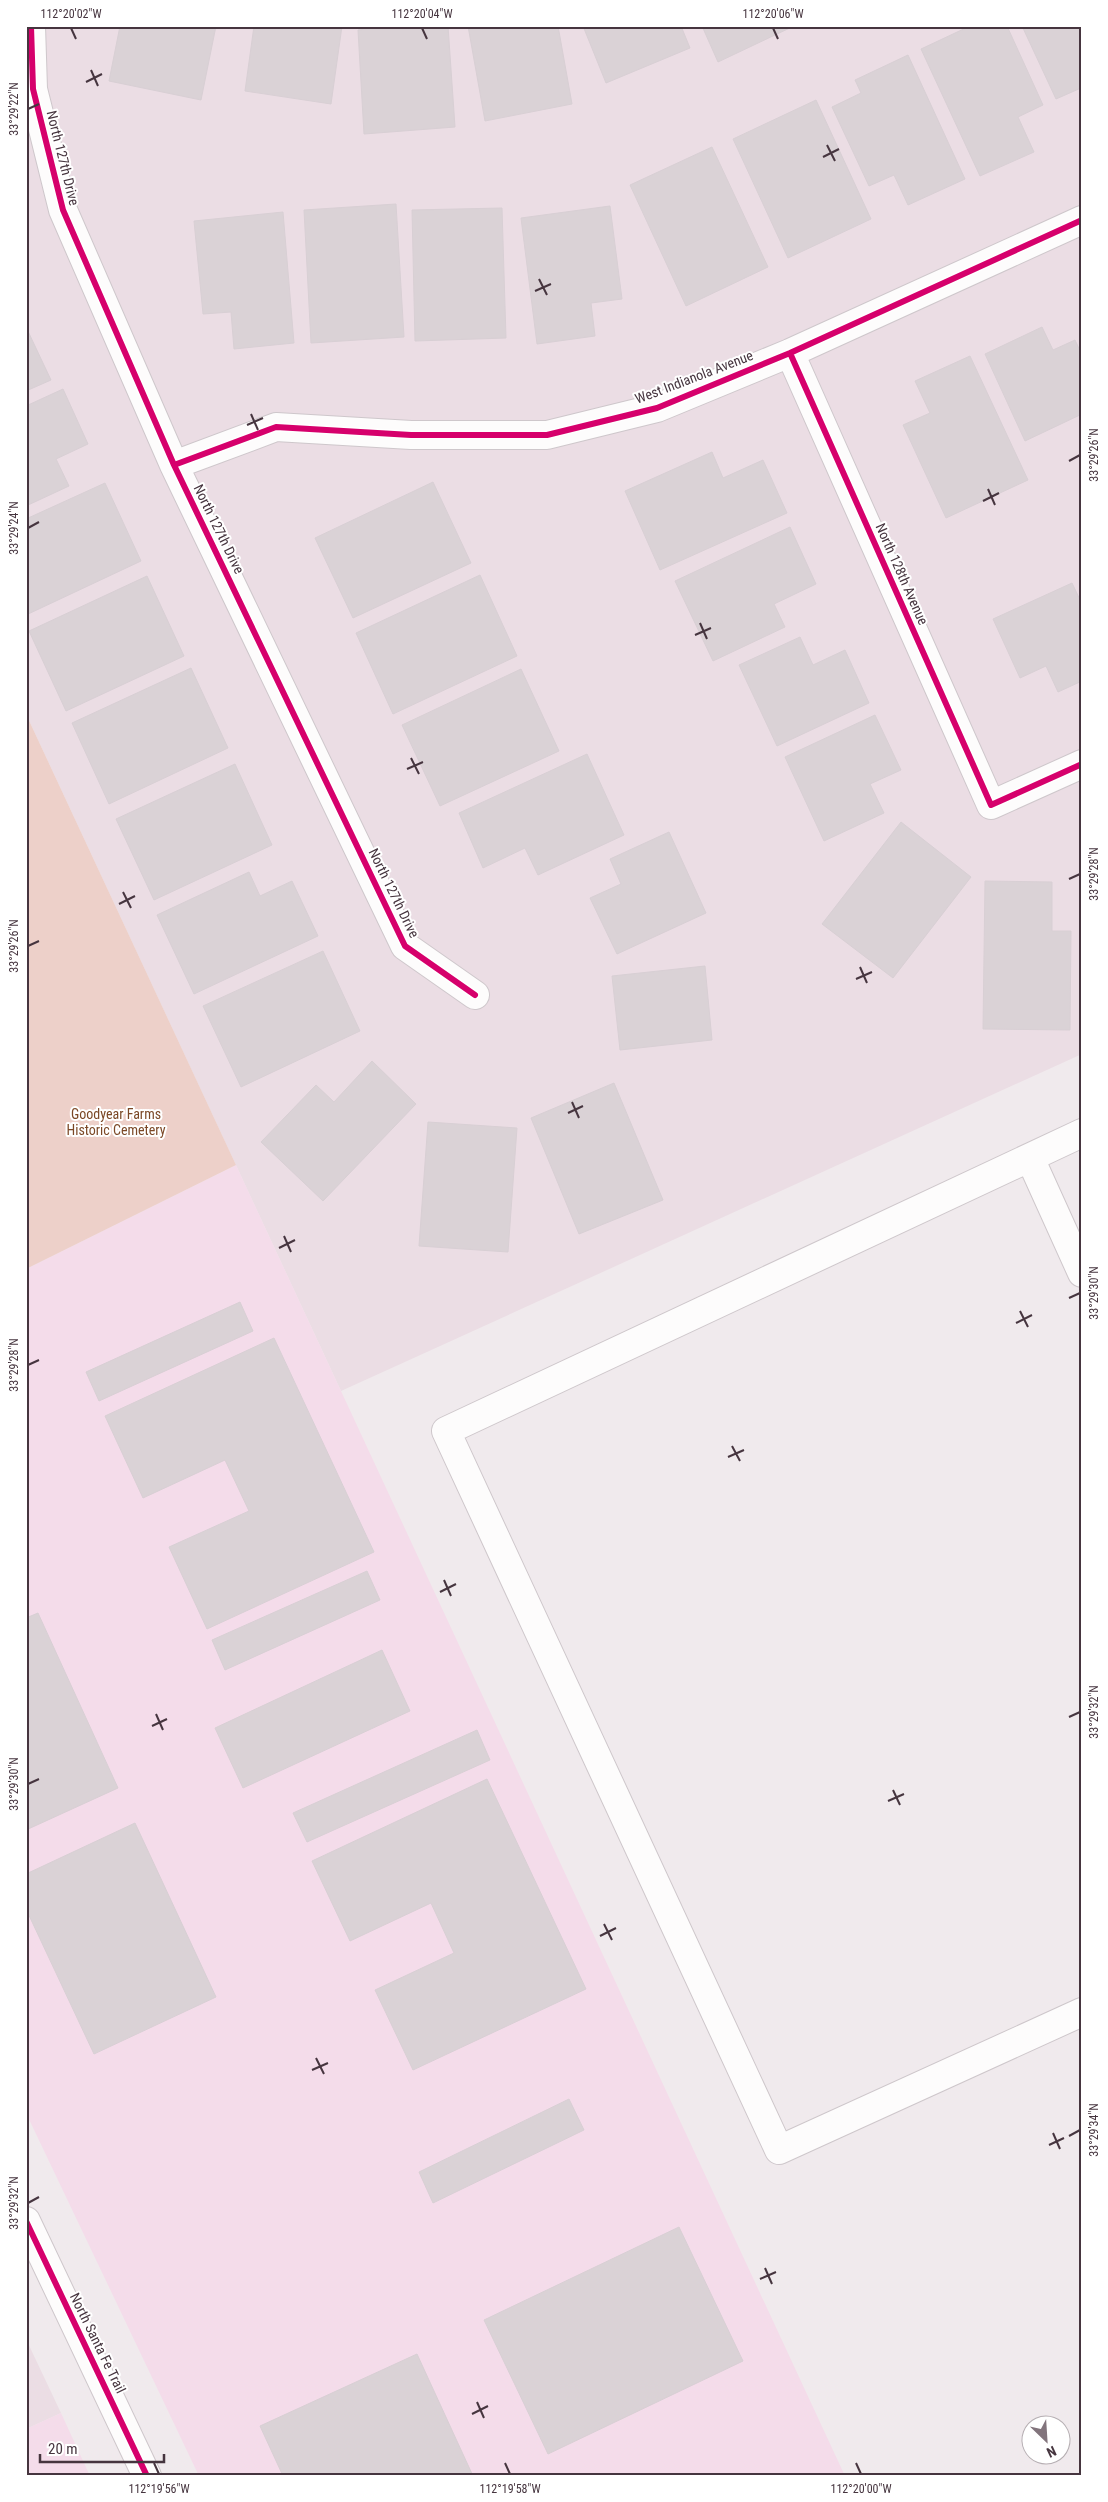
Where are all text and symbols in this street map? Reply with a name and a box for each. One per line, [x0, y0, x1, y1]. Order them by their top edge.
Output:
text: 112°20'02"W [40, 7, 102, 21]
text: 112°20'04"W [391, 7, 453, 21]
text: 112°20'06"W [742, 7, 804, 21]
text: 33°29'22"N [7, 82, 21, 136]
street label: North 127th Drive [43, 109, 83, 208]
street label: West Indianola Avenue [633, 347, 756, 407]
text: 33°29'26"N [1087, 428, 1101, 482]
street label: North 127th Drive [191, 482, 248, 577]
text: 33°29'24"N [7, 501, 21, 555]
street label: North 128th Avenue [872, 521, 932, 628]
street label: North 127th Drive [366, 846, 423, 941]
text: 33°29'28"N [1087, 847, 1101, 901]
text: 33°29'26"N [7, 919, 21, 973]
park label: Goodyear Farms Historic Cemetery [67, 1106, 166, 1138]
text: 33°29'30"N [1087, 1266, 1101, 1320]
text: 33°29'28"N [7, 1338, 21, 1392]
text: 33°29'32"N [1087, 1685, 1101, 1739]
text: 33°29'30"N [7, 1757, 21, 1811]
text: 33°29'34"N [1087, 2103, 1101, 2157]
text: 33°29'32"N [7, 2176, 21, 2230]
street label: North Santa Fe Trail [67, 2290, 129, 2396]
north arrow [1020, 2414, 1070, 2464]
scale bar [40, 2432, 164, 2464]
text: 20 m [48, 2440, 78, 2458]
text: N [1044, 2443, 1059, 2461]
text: 112°19'56"W [128, 2482, 190, 2496]
text: 112°19'58"W [479, 2482, 541, 2496]
text: 112°20'00"W [830, 2482, 892, 2496]

